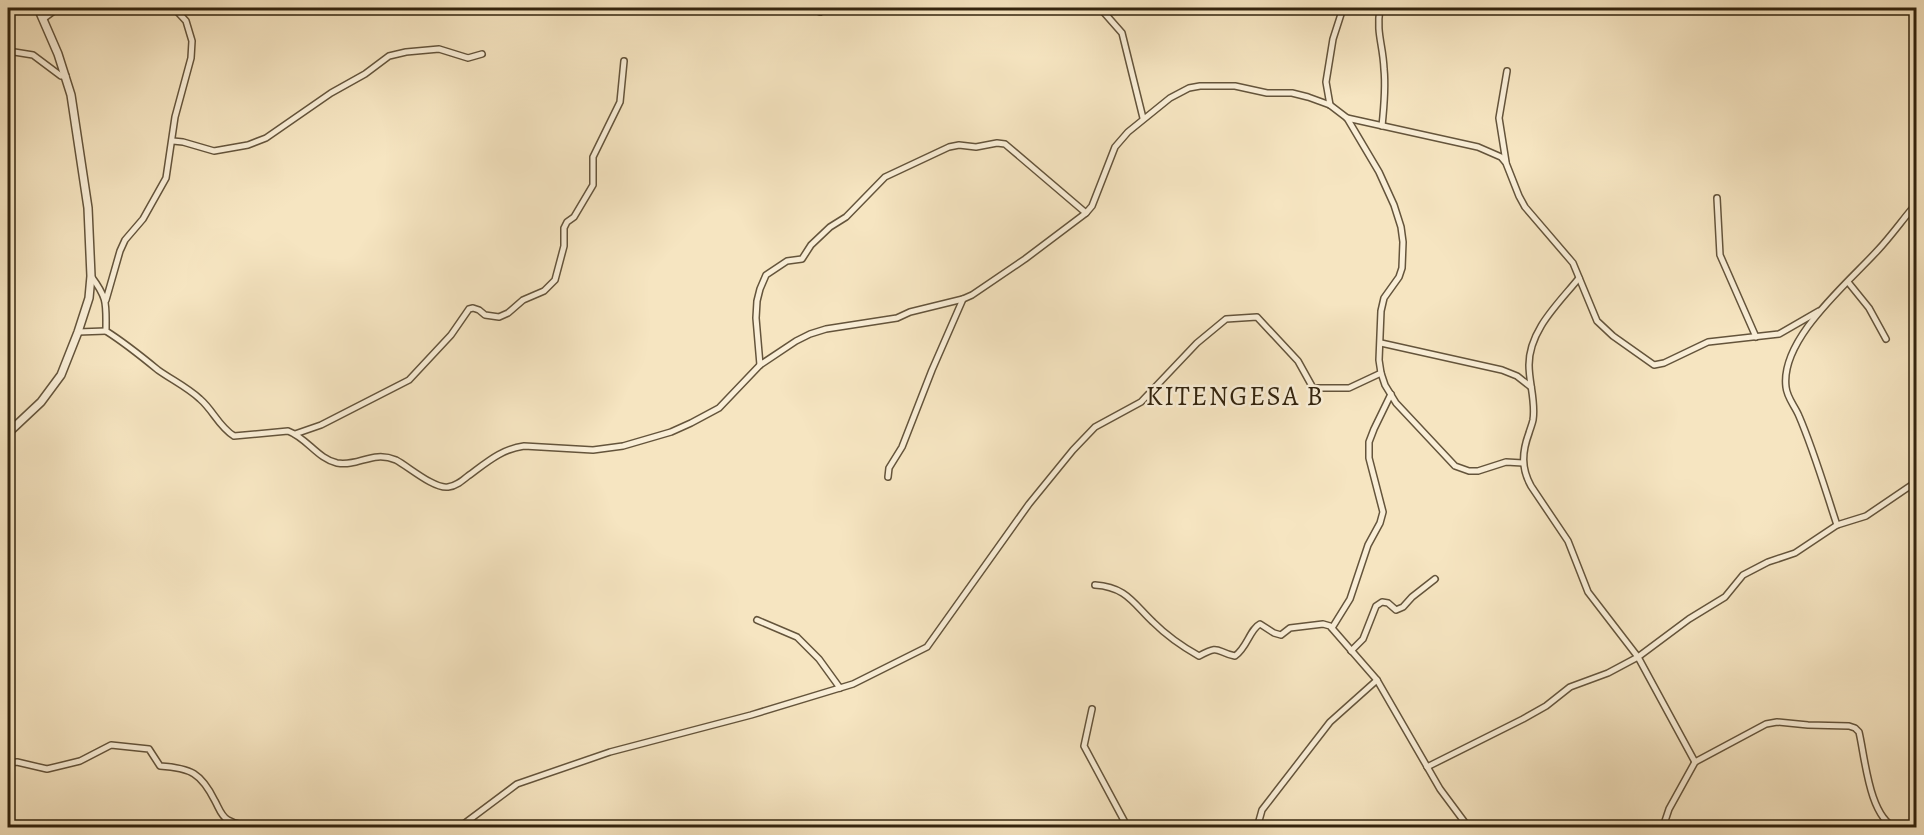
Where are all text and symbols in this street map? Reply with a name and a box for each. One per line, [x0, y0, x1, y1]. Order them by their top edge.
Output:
district label: KITENGESA B [1146, 378, 1324, 414]

